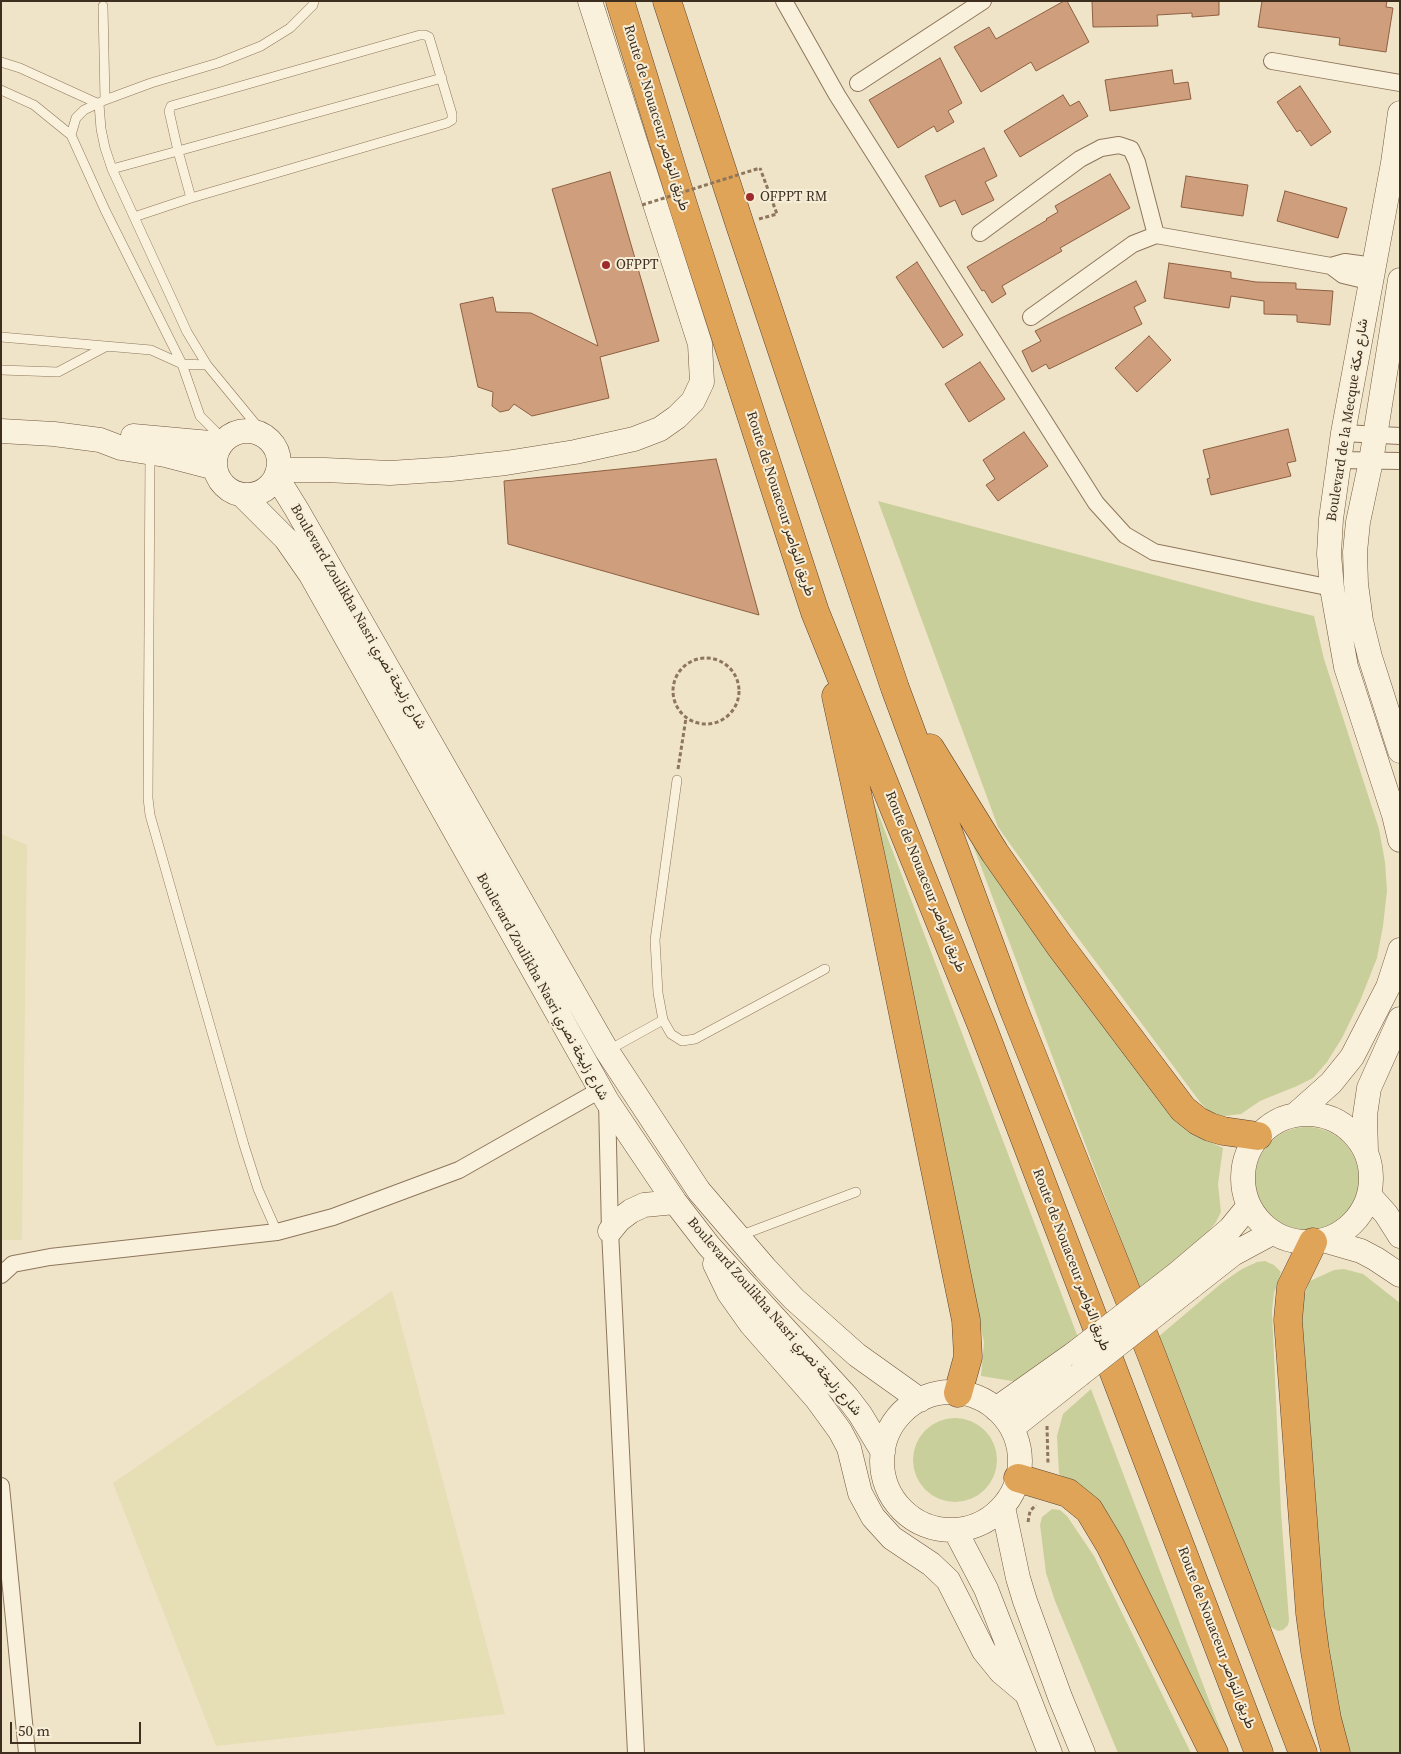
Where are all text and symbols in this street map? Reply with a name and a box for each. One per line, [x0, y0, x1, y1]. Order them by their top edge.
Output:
street label: Route de Nouaceur طريق النواصر [620, 23, 692, 213]
place label: OFPPT RM [760, 189, 827, 205]
marker: OFPPT RM [744, 191, 756, 203]
place label: OFPPT [616, 257, 658, 273]
marker: OFPPT [600, 259, 612, 271]
street label: Boulevard de la Mecque شارع مكة [1324, 317, 1372, 523]
street label: Route de Nouaceur طريق النواصر [742, 409, 818, 599]
street label: Boulevard Zoulikha Nasri شارع زليخة نصري [286, 501, 430, 733]
street label: Route de Nouaceur طريق النواصر [881, 789, 969, 975]
street label: Boulevard Zoulikha Nasri شارع زليخة نصري [472, 870, 612, 1104]
street label: Route de Nouaceur طريق النواصر [1028, 1167, 1114, 1353]
street label: Boulevard Zoulikha Nasri شارع زليخة نصري [683, 1214, 865, 1420]
street label: Route de Nouaceur طريق النواصر [1173, 1545, 1259, 1731]
scale bar [12, 1712, 144, 1744]
text: 50 m [18, 1720, 50, 1741]

